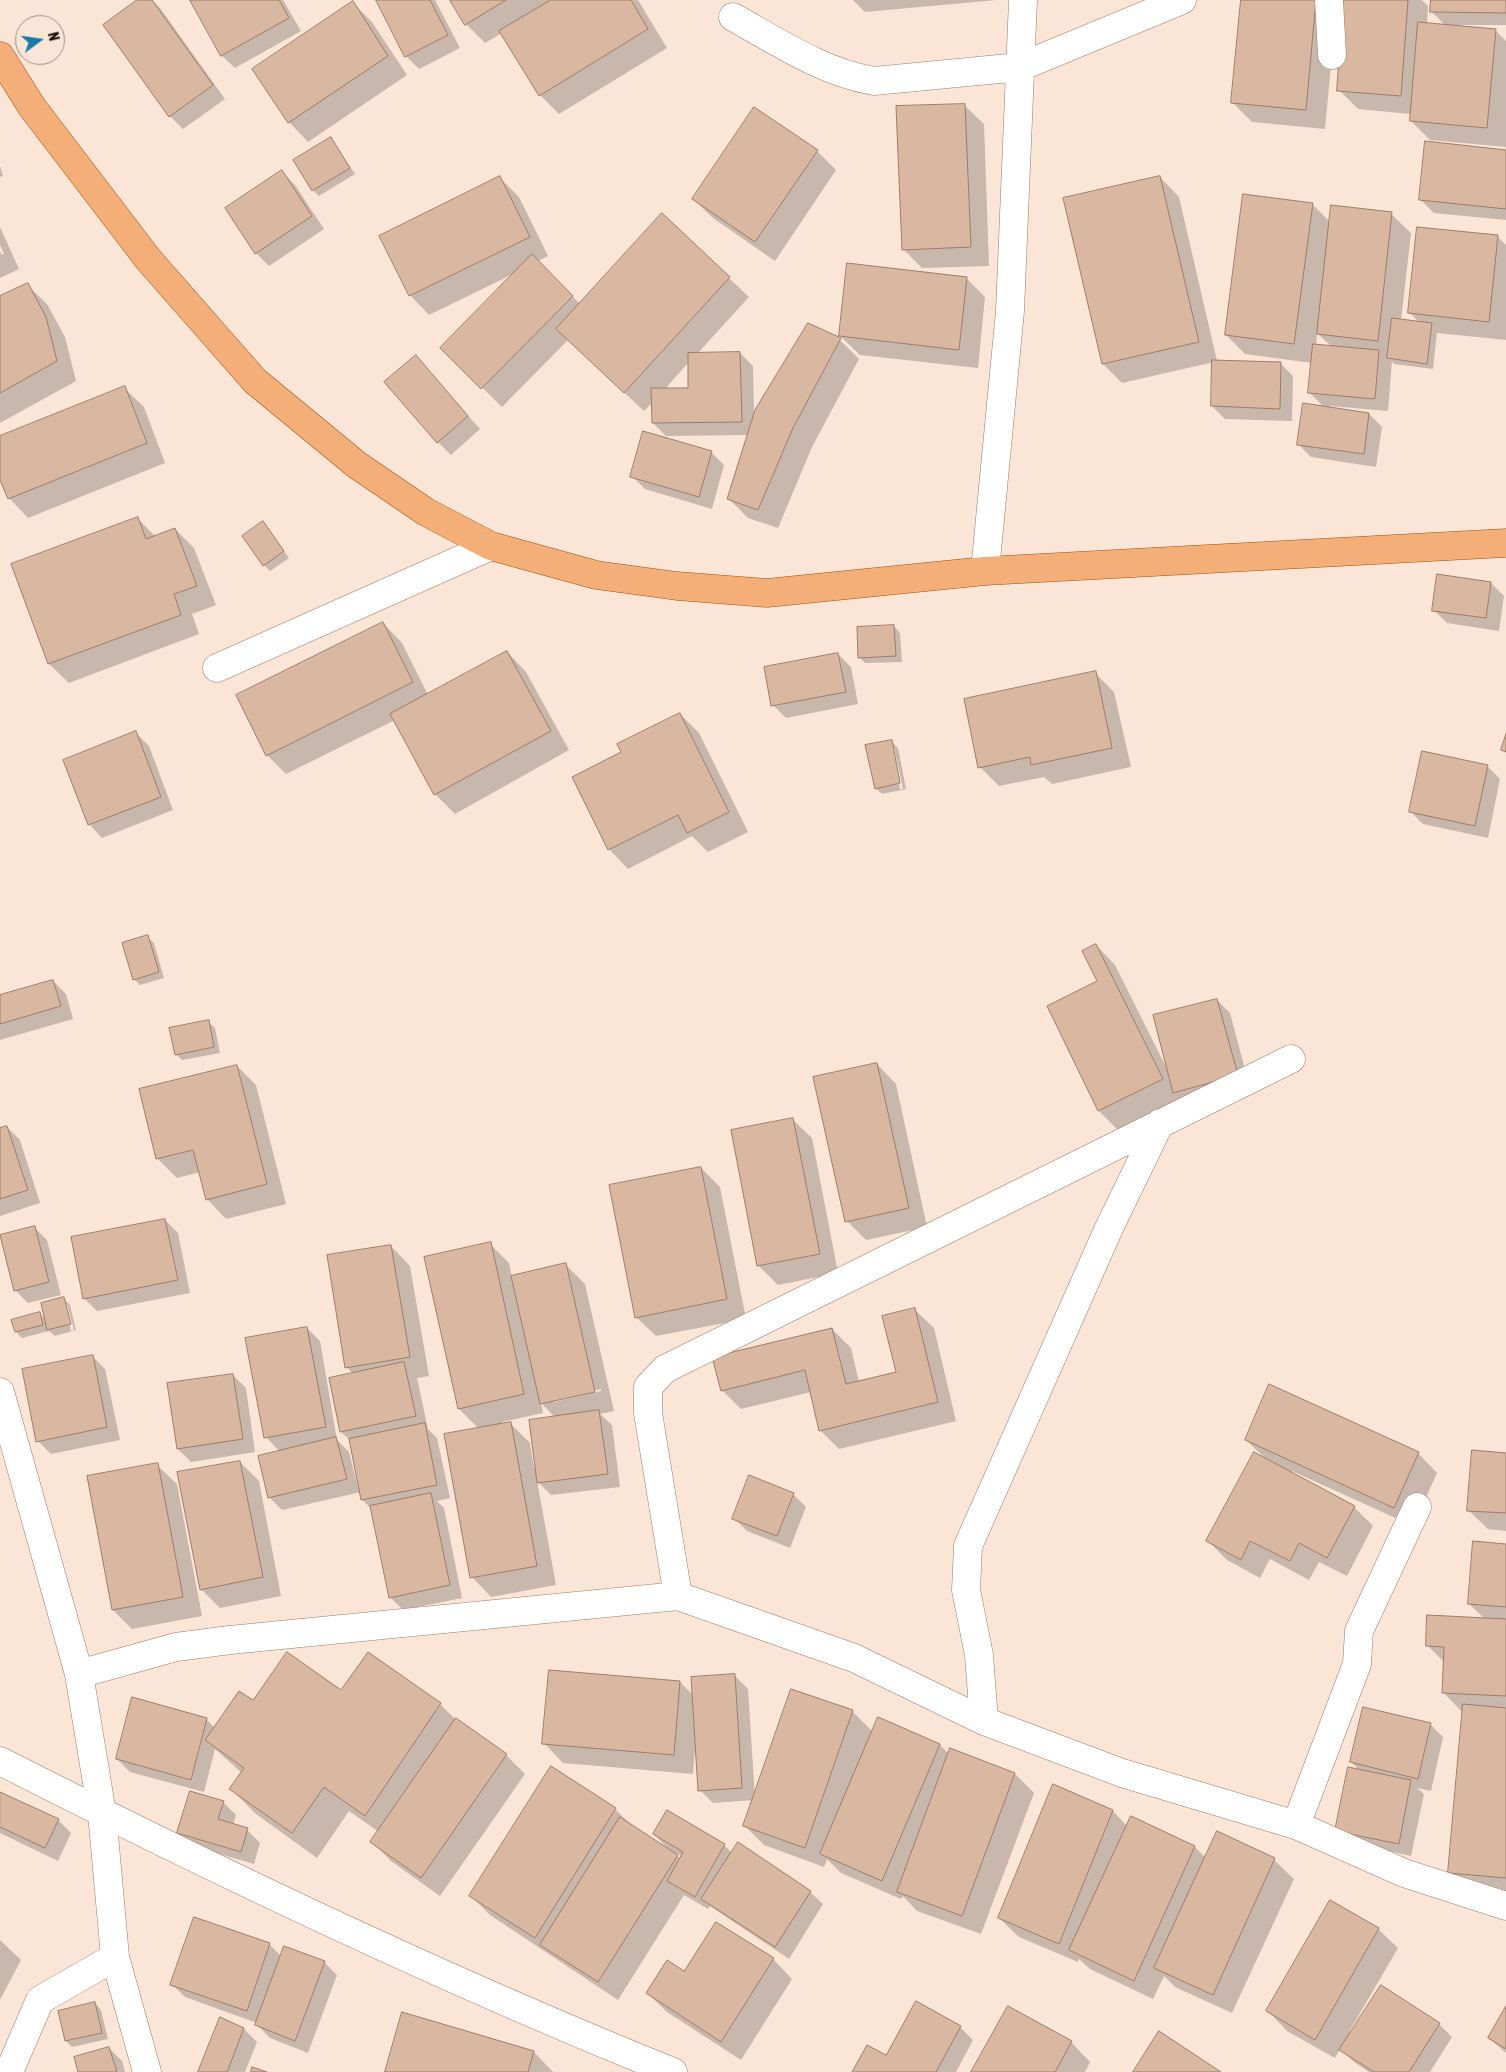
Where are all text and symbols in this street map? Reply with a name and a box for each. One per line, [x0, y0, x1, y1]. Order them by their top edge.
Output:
north arrow [15, 15, 65, 65]
text: N [45, 31, 62, 43]

